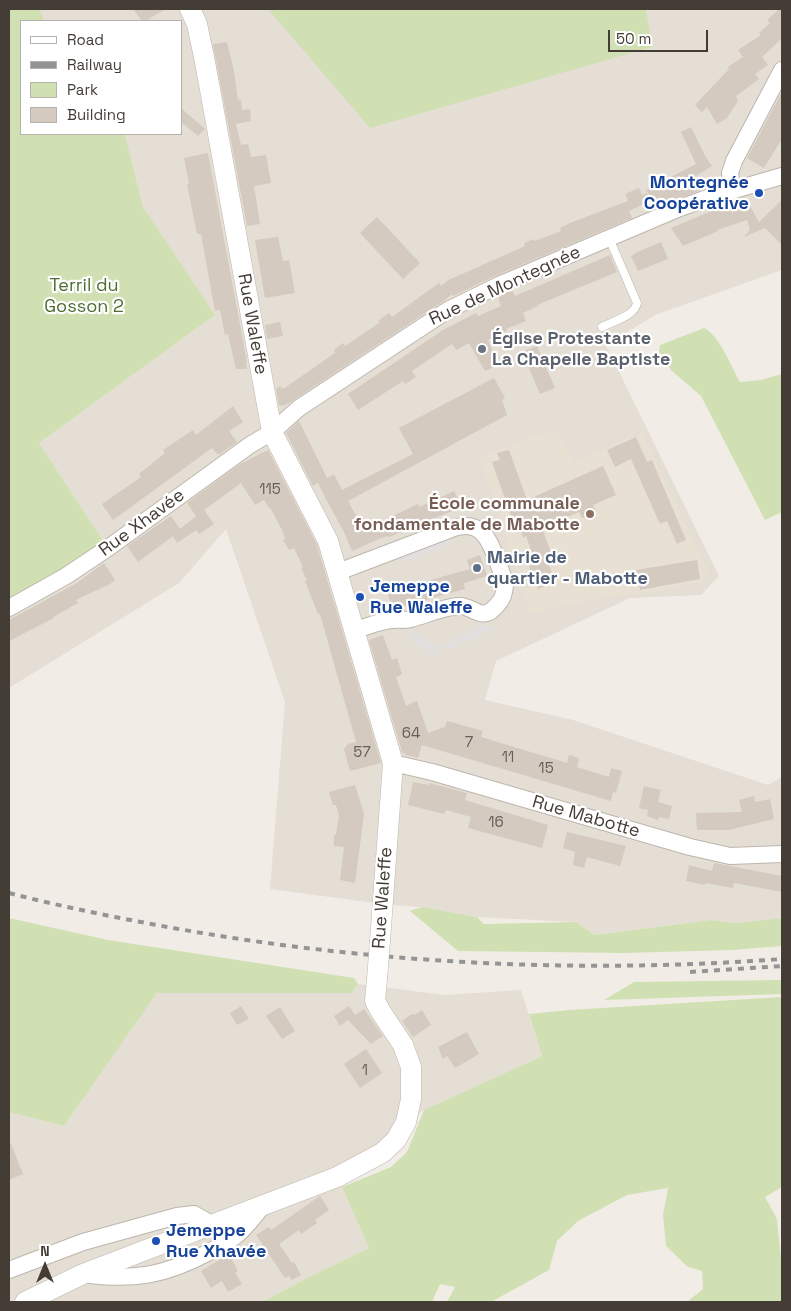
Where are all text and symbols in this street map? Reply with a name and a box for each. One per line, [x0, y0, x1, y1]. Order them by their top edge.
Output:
legend [20, 20, 182, 135]
scale bar [611, 20, 711, 52]
text: 50 m [616, 29, 651, 48]
text: Road [67, 30, 104, 49]
text: Railway [67, 55, 122, 74]
text: Park [67, 80, 98, 99]
text: Building [67, 105, 126, 124]
place label: Montegnée Coopérative [644, 172, 749, 214]
marker: Montegnée Coopérative [753, 187, 765, 199]
street label: Rue de Montegnée [426, 241, 584, 331]
street label: Rue Waleffe [232, 272, 272, 376]
park label: Terril du Gosson 2 [44, 275, 124, 318]
place label: Église Protestante La Chapelle Baptiste [492, 328, 670, 370]
marker: Église Protestante La Chapelle Baptiste [476, 343, 488, 355]
house number: 115 [259, 481, 281, 499]
street label: Rue Xhavée [95, 485, 189, 561]
place label: École communale fondamentale de Mabotte [354, 493, 580, 536]
marker: École communale fondamentale de Mabotte [584, 508, 596, 520]
place label: Mairie de quartier - Mabotte [487, 547, 648, 590]
marker: Mairie de quartier - Mabotte [471, 562, 483, 574]
place label: Jemeppe Rue Waleffe [370, 576, 473, 618]
marker: Jemeppe Rue Waleffe [354, 591, 366, 603]
house number: 64 [402, 725, 420, 743]
house number: 7 [465, 734, 473, 752]
house number: 57 [353, 744, 371, 762]
house number: 11 [502, 749, 514, 767]
house number: 15 [538, 760, 554, 778]
street label: Rue Mabotte [530, 791, 642, 843]
house number: 16 [488, 814, 504, 832]
street label: Rue Waleffe [369, 846, 397, 950]
house number: 1 [362, 1062, 368, 1080]
place label: Jemeppe Rue Xhavée [166, 1220, 266, 1262]
marker: Jemeppe Rue Xhavée [150, 1235, 162, 1247]
north arrow [20, 1241, 70, 1291]
text: N [40, 1242, 50, 1260]

